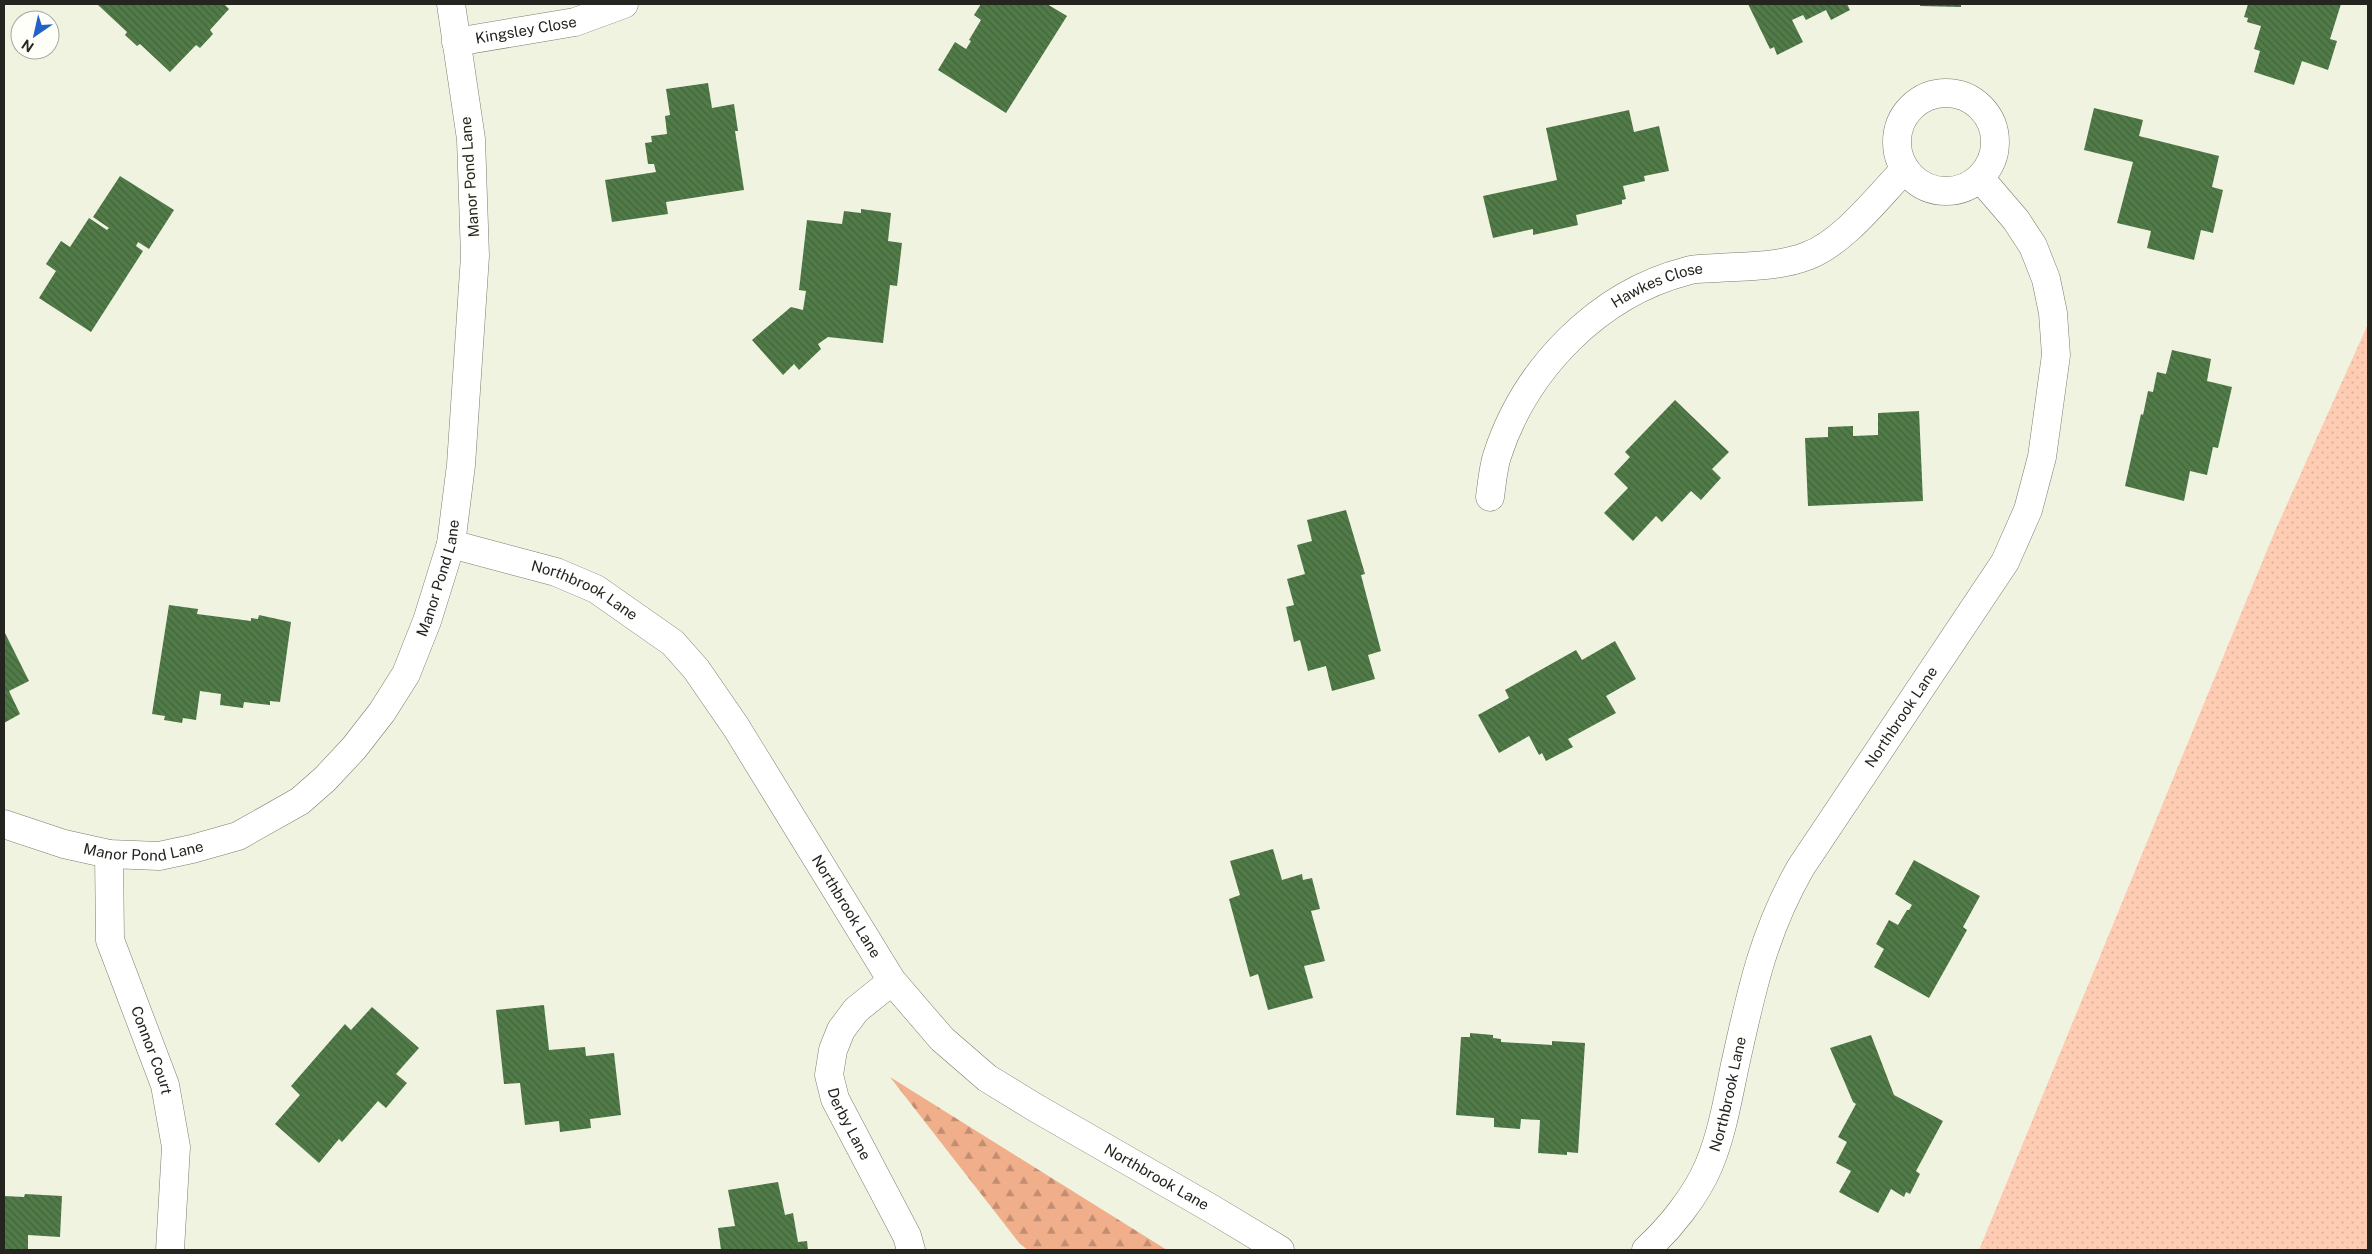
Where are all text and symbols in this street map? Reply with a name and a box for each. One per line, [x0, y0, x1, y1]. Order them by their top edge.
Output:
north arrow [10, 10, 60, 60]
street label: Kingsley Close [474, 13, 578, 47]
text: N [19, 36, 37, 55]
street label: Manor Pond Lane [457, 116, 482, 238]
street label: Hawkes Close [1608, 260, 1703, 311]
street label: Manor Pond Lane [413, 519, 462, 639]
street label: Northbrook Lane [529, 557, 641, 623]
street label: Northbrook Lane [1861, 663, 1941, 770]
street label: Manor Pond Lane [82, 837, 205, 864]
street label: Northbrook Lane [809, 852, 885, 961]
street label: Connor Court [128, 1004, 176, 1096]
street label: Northbrook Lane [1706, 1035, 1749, 1154]
street label: Derby Lane [824, 1086, 874, 1163]
street label: Northbrook Lane [1102, 1140, 1212, 1213]

